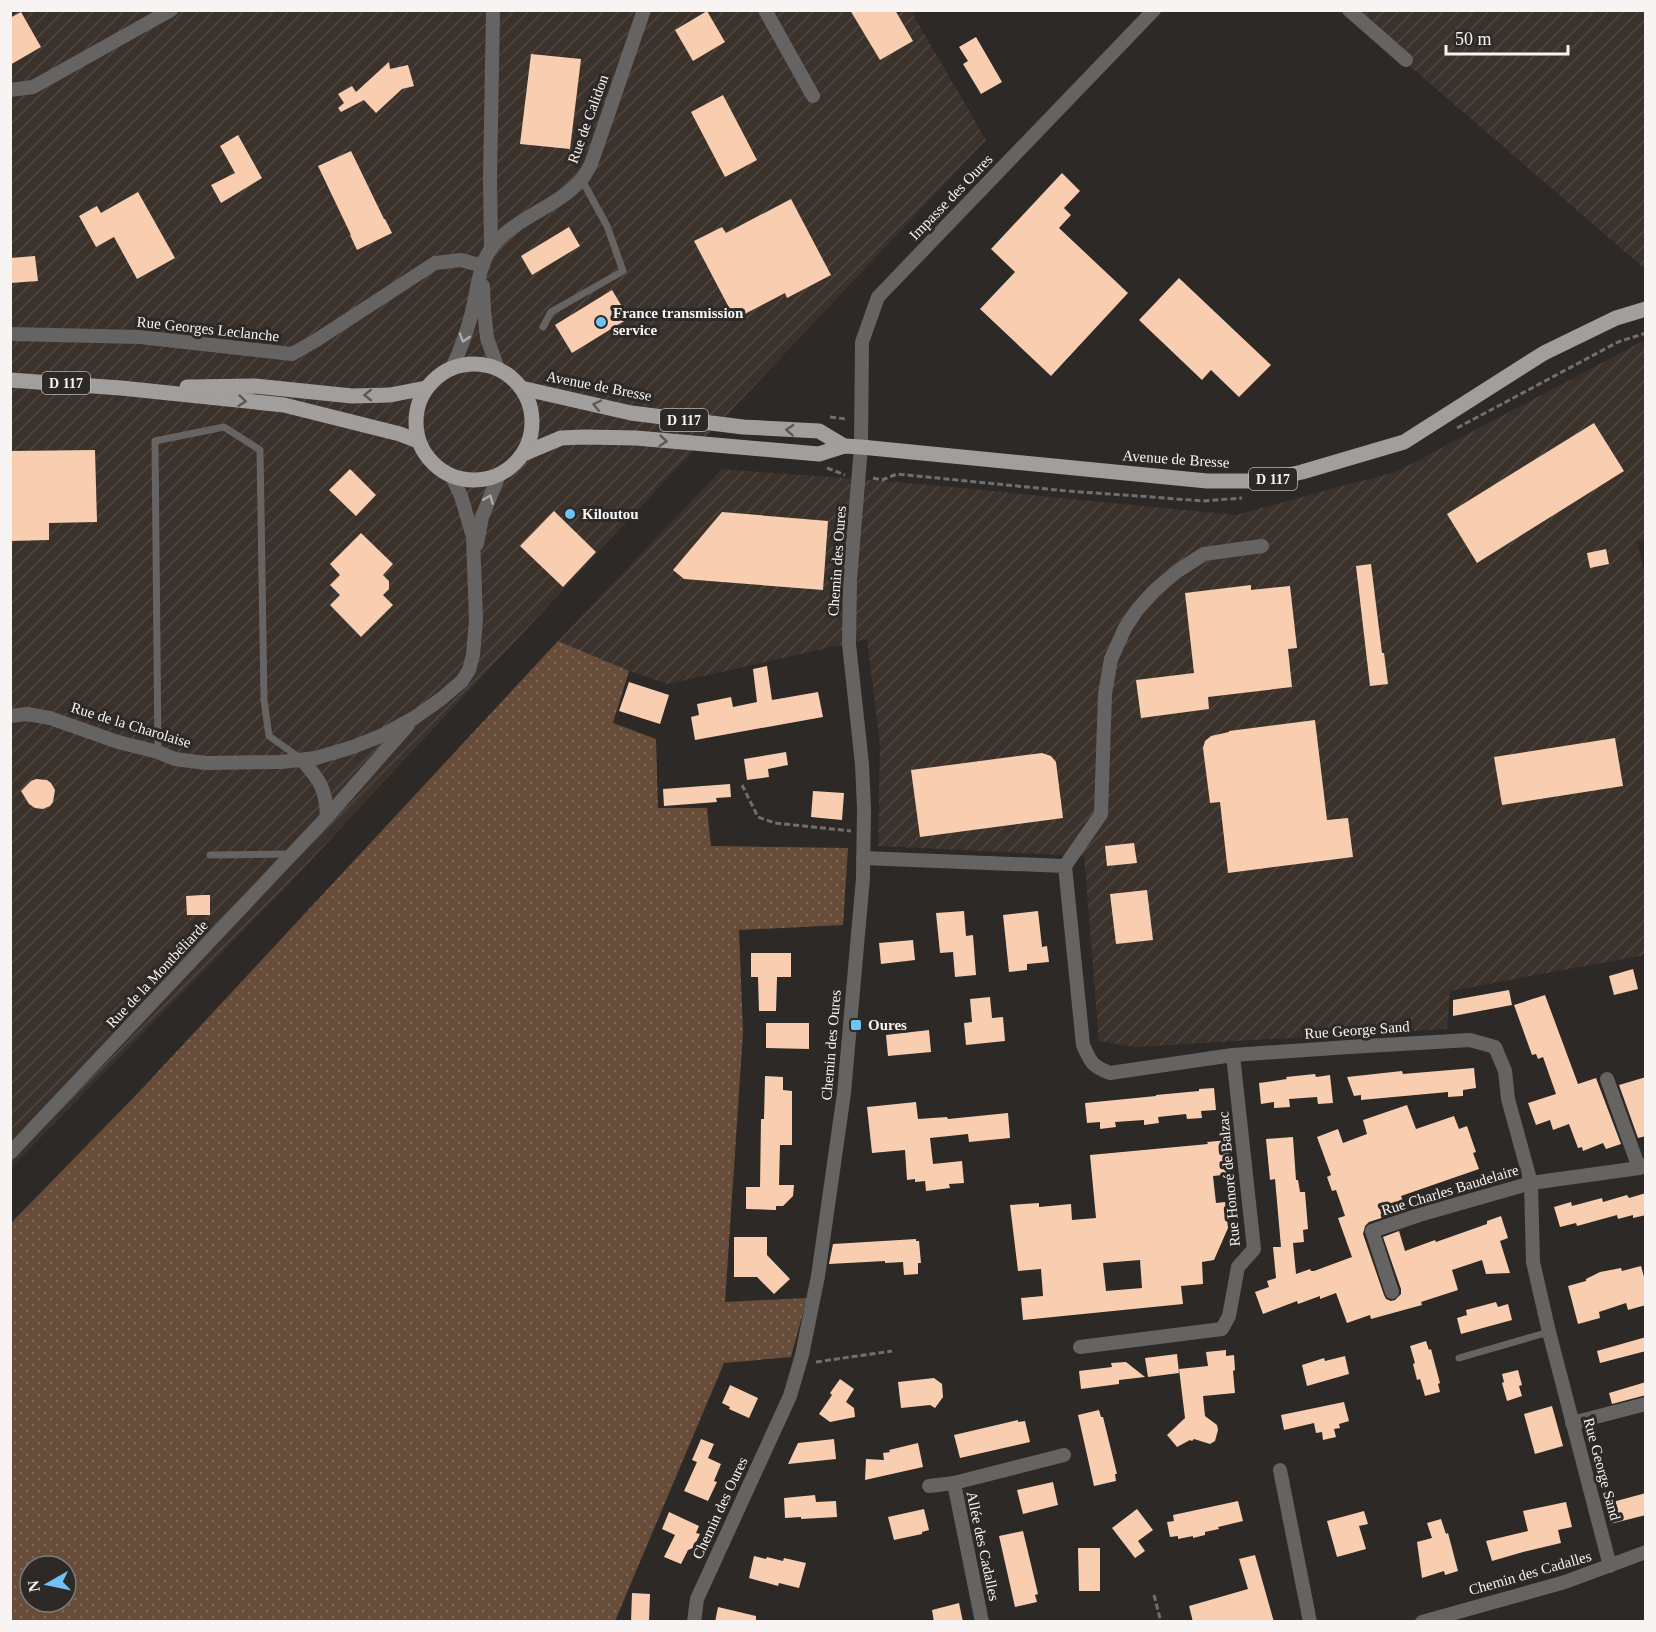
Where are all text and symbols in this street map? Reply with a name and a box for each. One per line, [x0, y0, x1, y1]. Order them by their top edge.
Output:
scale bar [1446, 18, 1568, 56]
text: 50 m [1455, 29, 1492, 49]
street label: Rue de Calidon [565, 72, 612, 166]
street label: Impasse des Oures [906, 151, 996, 243]
place label: France transmission service [613, 305, 744, 338]
street label: Rue Georges Leclanche [136, 314, 280, 344]
marker: France transmission service [594, 315, 608, 329]
one-way arrow [459, 332, 471, 343]
street label: Avenue de Bresse [545, 368, 653, 404]
road number: D 117 [42, 372, 90, 394]
one-way arrow [364, 389, 373, 401]
one-way arrow [237, 394, 247, 407]
one-way arrow [592, 400, 602, 413]
road number: D 117 [660, 409, 708, 431]
one-way arrow [785, 423, 794, 436]
one-way arrow [658, 434, 667, 447]
street label: Avenue de Bresse [1122, 447, 1230, 471]
road number: D 117 [1249, 468, 1297, 490]
one-way arrow [482, 494, 494, 505]
street label: Chemin des Oures [825, 505, 849, 617]
place label: Kiloutou [582, 506, 639, 522]
marker: Kiloutou [563, 507, 577, 521]
street label: Rue de la Charolaise [69, 699, 193, 751]
street label: Rue de la Montbéliarde [103, 917, 211, 1031]
street label: Chemin des Oures [818, 989, 844, 1101]
place label: Oures [868, 1017, 907, 1033]
marker: Oures [849, 1018, 863, 1032]
street label: Rue George Sand [1304, 1018, 1411, 1042]
street label: Rue Honoré de Balzac [1215, 1111, 1243, 1247]
street label: Rue Charles Baudelaire [1380, 1161, 1521, 1218]
street label: Rue George Sand [1581, 1416, 1624, 1523]
street label: Chemin des Oures [689, 1454, 751, 1562]
street label: Allée des Cadalles [964, 1490, 1002, 1602]
street label: Chemin des Cadalles [1467, 1548, 1593, 1598]
north arrow [18, 1554, 78, 1614]
text: N [24, 1579, 43, 1593]

